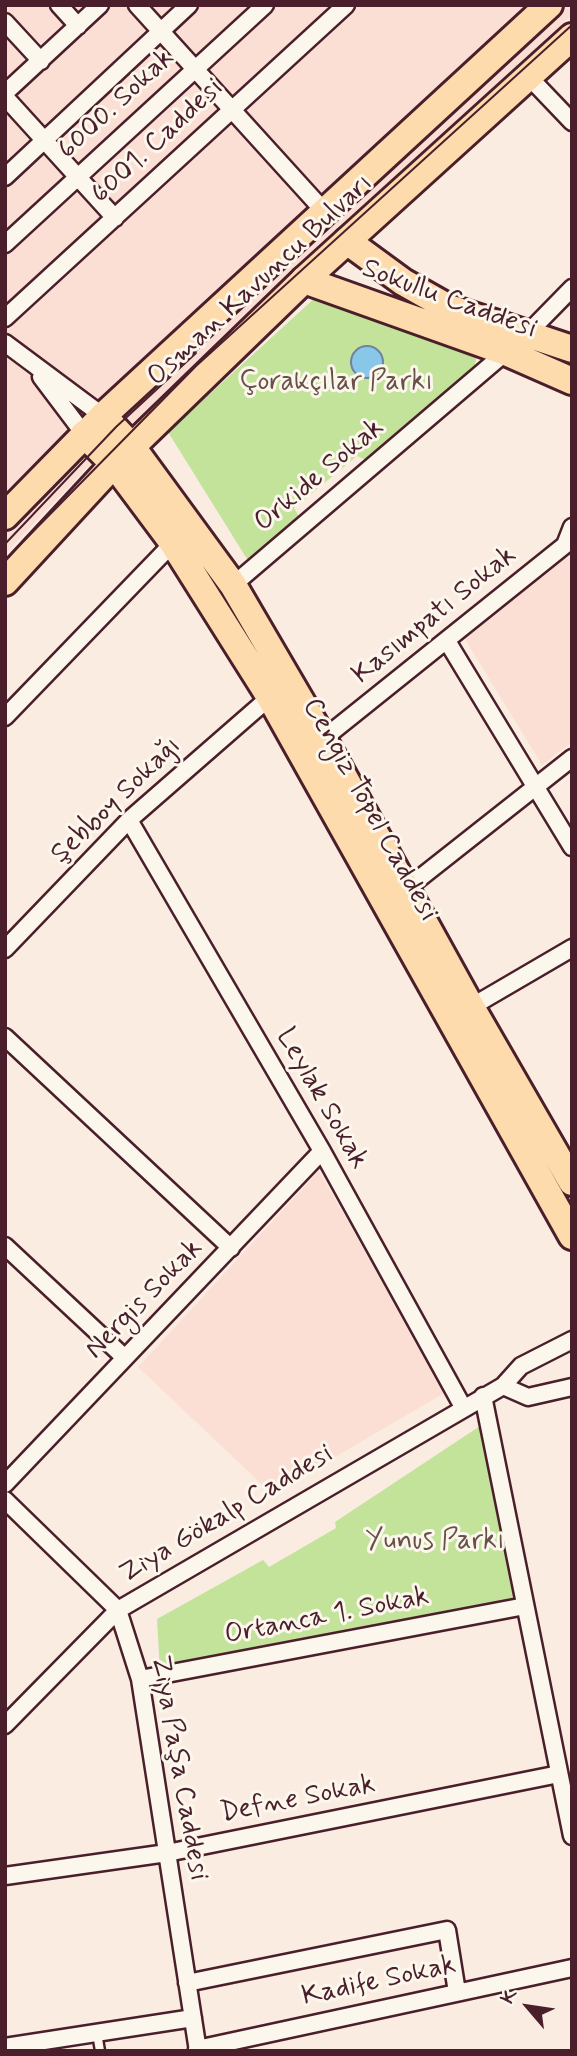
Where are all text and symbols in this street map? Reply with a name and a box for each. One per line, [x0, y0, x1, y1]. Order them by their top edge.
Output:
street label: 6000. Sokak [52, 43, 182, 167]
street label: 6001. Caddesi [85, 72, 231, 212]
street label: Osman Kavuncu Bulvarı [141, 168, 381, 394]
street label: Sokullu Caddesi [357, 253, 541, 347]
park label: Çorakçılar Parkı [239, 366, 433, 400]
street label: Orkide Sokak [248, 412, 392, 540]
street label: Kasımpatı Sokak [346, 540, 524, 692]
street label: Cengiz Topel Caddesi [294, 693, 444, 927]
street label: Şebboy Sokağı [45, 730, 189, 872]
street label: Leylak Sokak [267, 1023, 375, 1175]
street label: Nergis Sokak [79, 1233, 211, 1367]
street label: Ziya Gökalp Caddesi [114, 1438, 340, 1592]
park label: Yunus Parkı [365, 1525, 505, 1559]
street label: Ortanca 1. Sokak [222, 1581, 432, 1653]
street label: Ziya Paşa Caddesi [142, 1653, 214, 1883]
street label: Defne Sokak [218, 1769, 378, 1831]
street label: Kadife Sokak [299, 1949, 459, 2015]
north arrow [493, 1972, 563, 2042]
text: K [495, 1985, 523, 2008]

